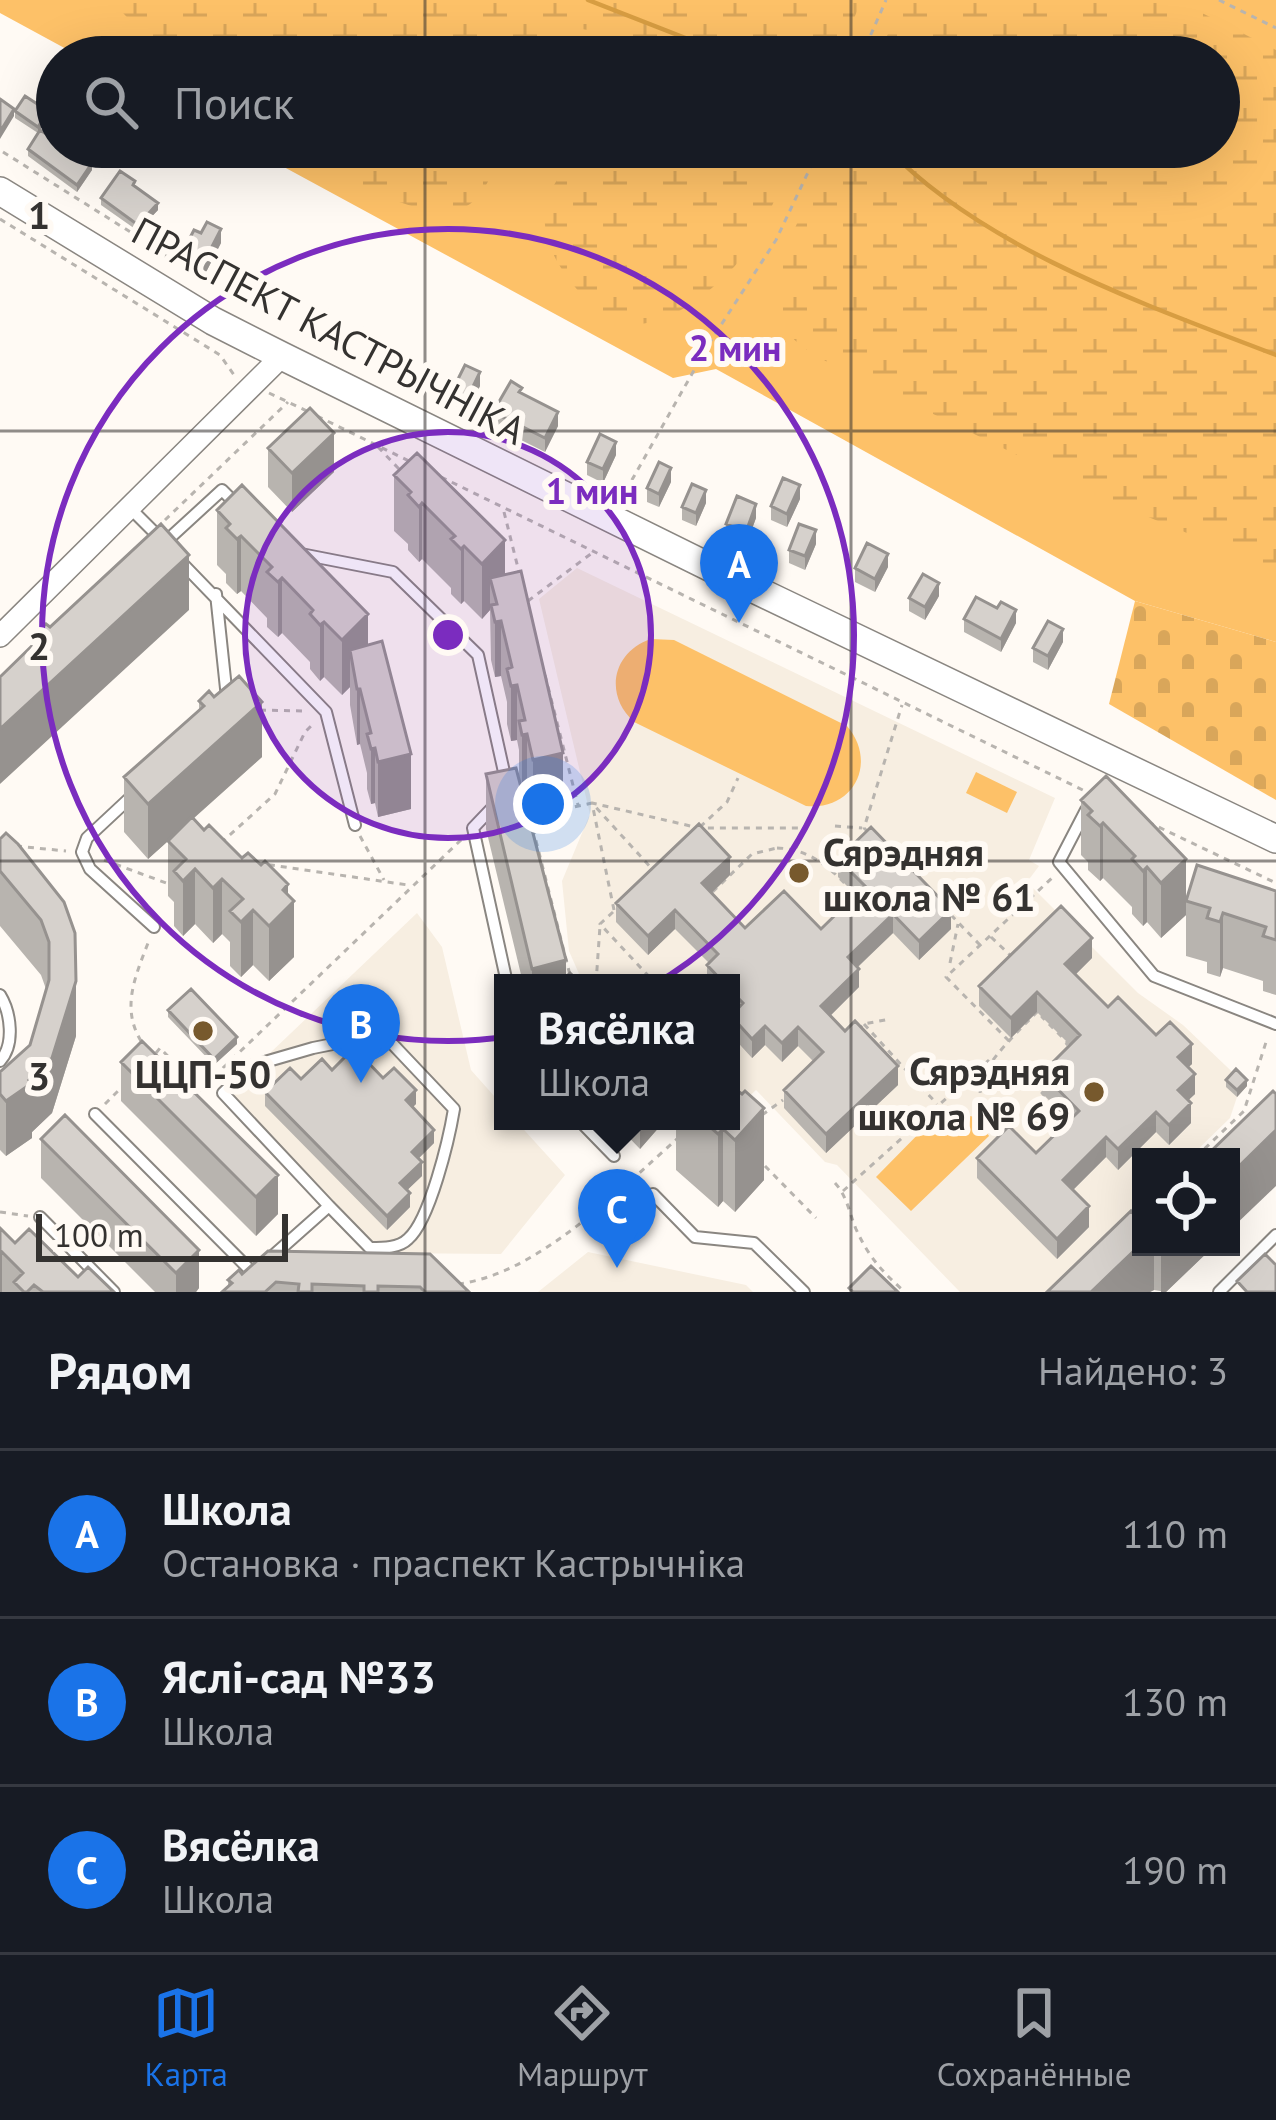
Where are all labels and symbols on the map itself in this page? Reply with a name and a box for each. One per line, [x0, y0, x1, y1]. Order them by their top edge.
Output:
text: 1 [28, 189, 50, 240]
street label: ПРАСПЕКТ КАСТРЫЧНІКА [124, 205, 535, 455]
text: 2 мин [689, 324, 781, 371]
text: 1 мин [546, 467, 638, 514]
pin: A [700, 524, 778, 623]
centre of rings [427, 614, 469, 656]
text: 2 [28, 620, 50, 671]
your location [513, 774, 573, 834]
place label: Сярэдняя школа № 61 [823, 826, 1035, 922]
marker: Сярэдняя школа № 61 [786, 860, 812, 886]
pin: B [322, 984, 400, 1083]
marker: ЦЦП-50 [190, 1018, 216, 1044]
place label: Сярэдняя школа № 69 [858, 1045, 1070, 1141]
place label: ЦЦП-50 [135, 1048, 271, 1099]
text: 3 [28, 1050, 50, 1101]
marker: Сярэдняя школа № 69 [1081, 1079, 1107, 1105]
pin: C [578, 1169, 656, 1268]
scale bar [36, 1208, 288, 1261]

